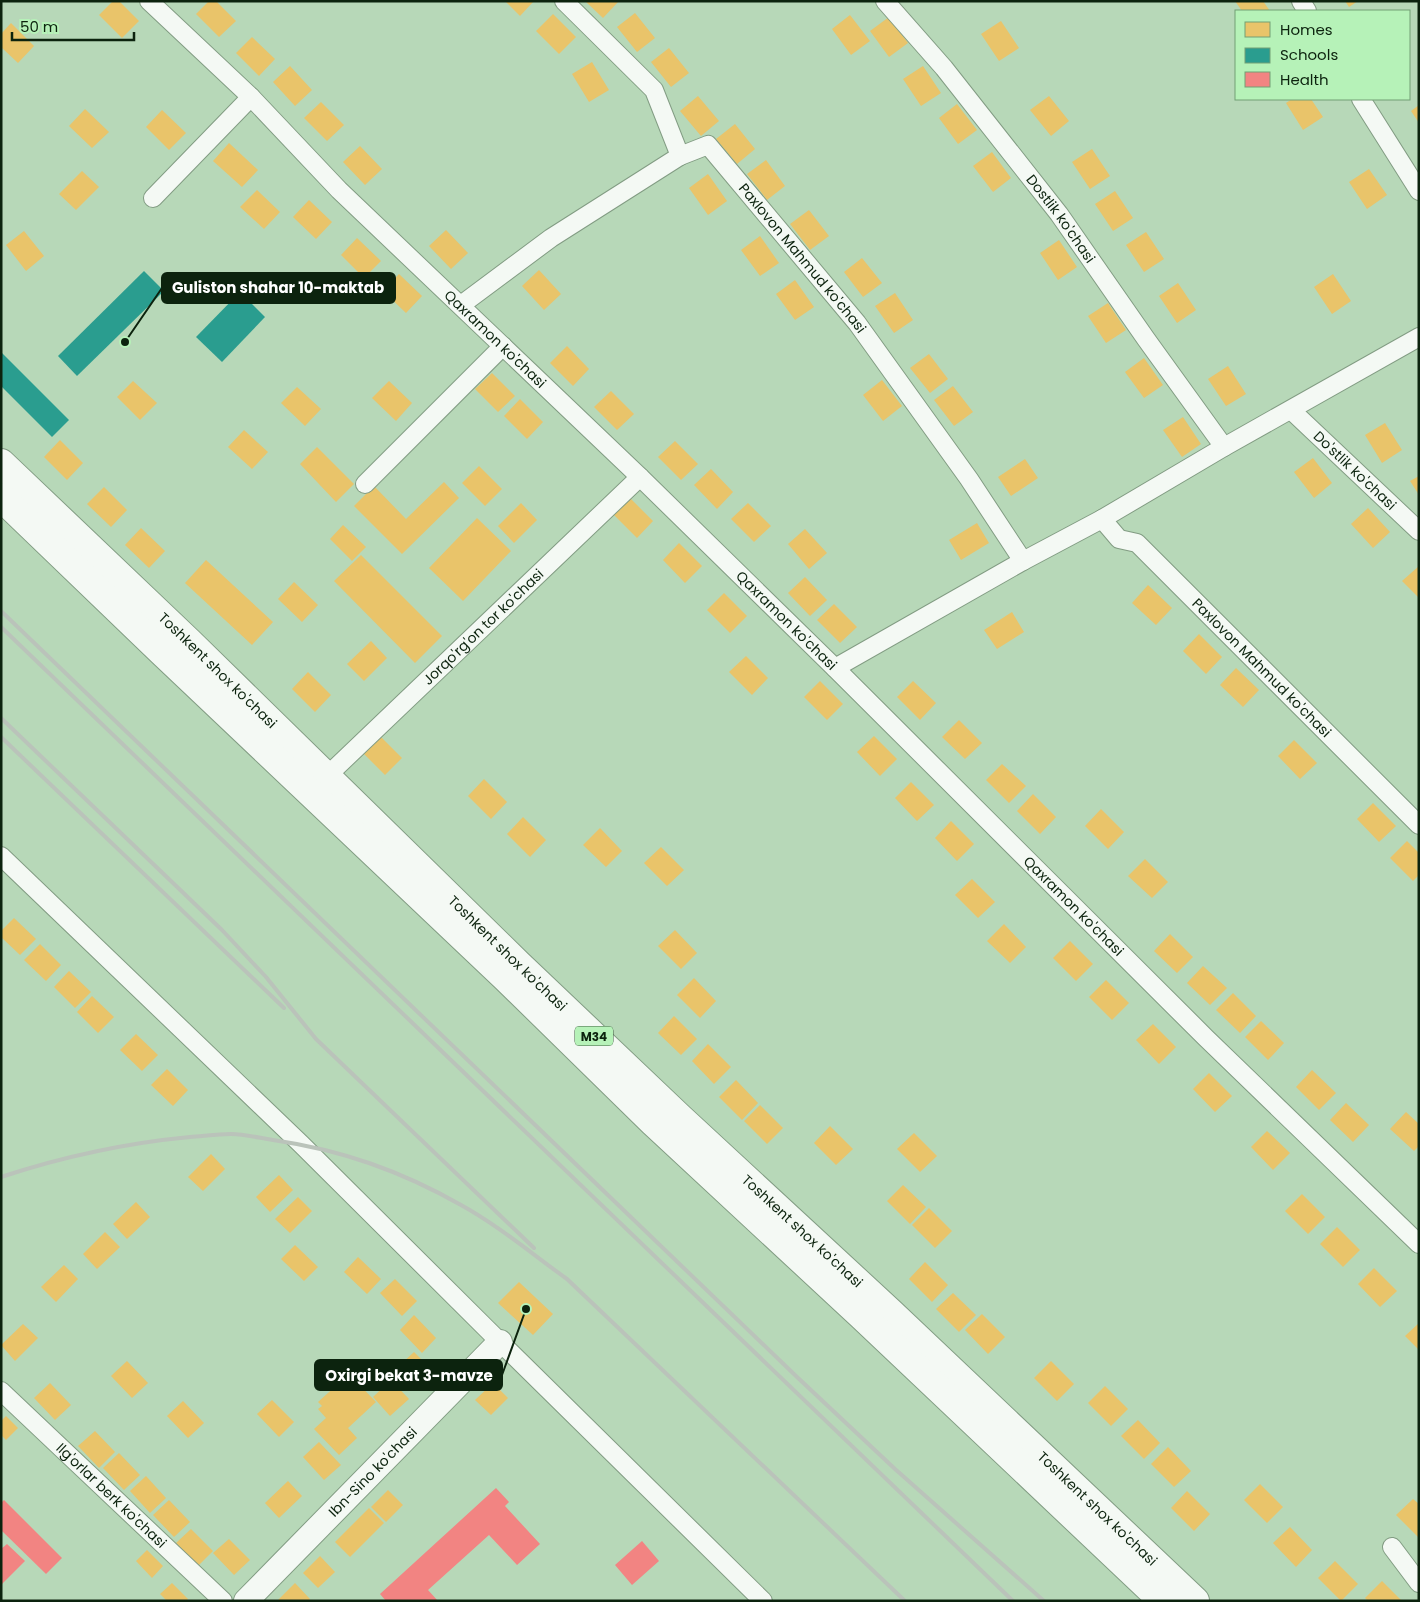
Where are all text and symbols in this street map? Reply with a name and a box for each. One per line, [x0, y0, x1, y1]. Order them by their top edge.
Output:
scale bar [12, 10, 135, 42]
legend [1235, 10, 1410, 100]
text: 50 m [20, 16, 58, 37]
text: Homes [1280, 19, 1333, 40]
text: Schools [1280, 44, 1338, 65]
text: Health [1280, 69, 1329, 90]
street label: Dostlik ko'chasi [1022, 170, 1100, 267]
street label: Paxlovon Mahmud ko'chasi [734, 179, 871, 337]
callout: Guliston shahar 10-maktab [162, 273, 395, 303]
text: Guliston shahar 10-maktab [172, 277, 384, 298]
street label: Qaxramon ko'chasi [440, 285, 551, 393]
street label: Do'stlik ko'chasi [1309, 426, 1401, 515]
street label: Jorqo'rg'on tor ko'chasi [418, 564, 548, 689]
street label: Qaxramon ko'chasi [732, 566, 841, 675]
street label: Paxlovon Mahmud ko'chasi [1188, 594, 1336, 742]
street label: Toshkent shox ko'chasi [154, 608, 281, 733]
street label: Qaxramon ko'chasi [1019, 852, 1128, 960]
street label: Toshkent shox ko'chasi [444, 891, 571, 1016]
road number: M34 [575, 1026, 613, 1046]
street label: Toshkent shox ko'chasi [737, 1170, 867, 1292]
callout: Oxirgi bekat 3-mavze [315, 1360, 502, 1390]
text: Oxirgi bekat 3-mavze [325, 1365, 493, 1386]
street label: Ibn-Sino ko'chasi [324, 1422, 422, 1521]
street label: Ilg'orlar berk ko'chasi [52, 1438, 171, 1553]
street label: Toshkent shox ko'chasi [1033, 1447, 1162, 1570]

